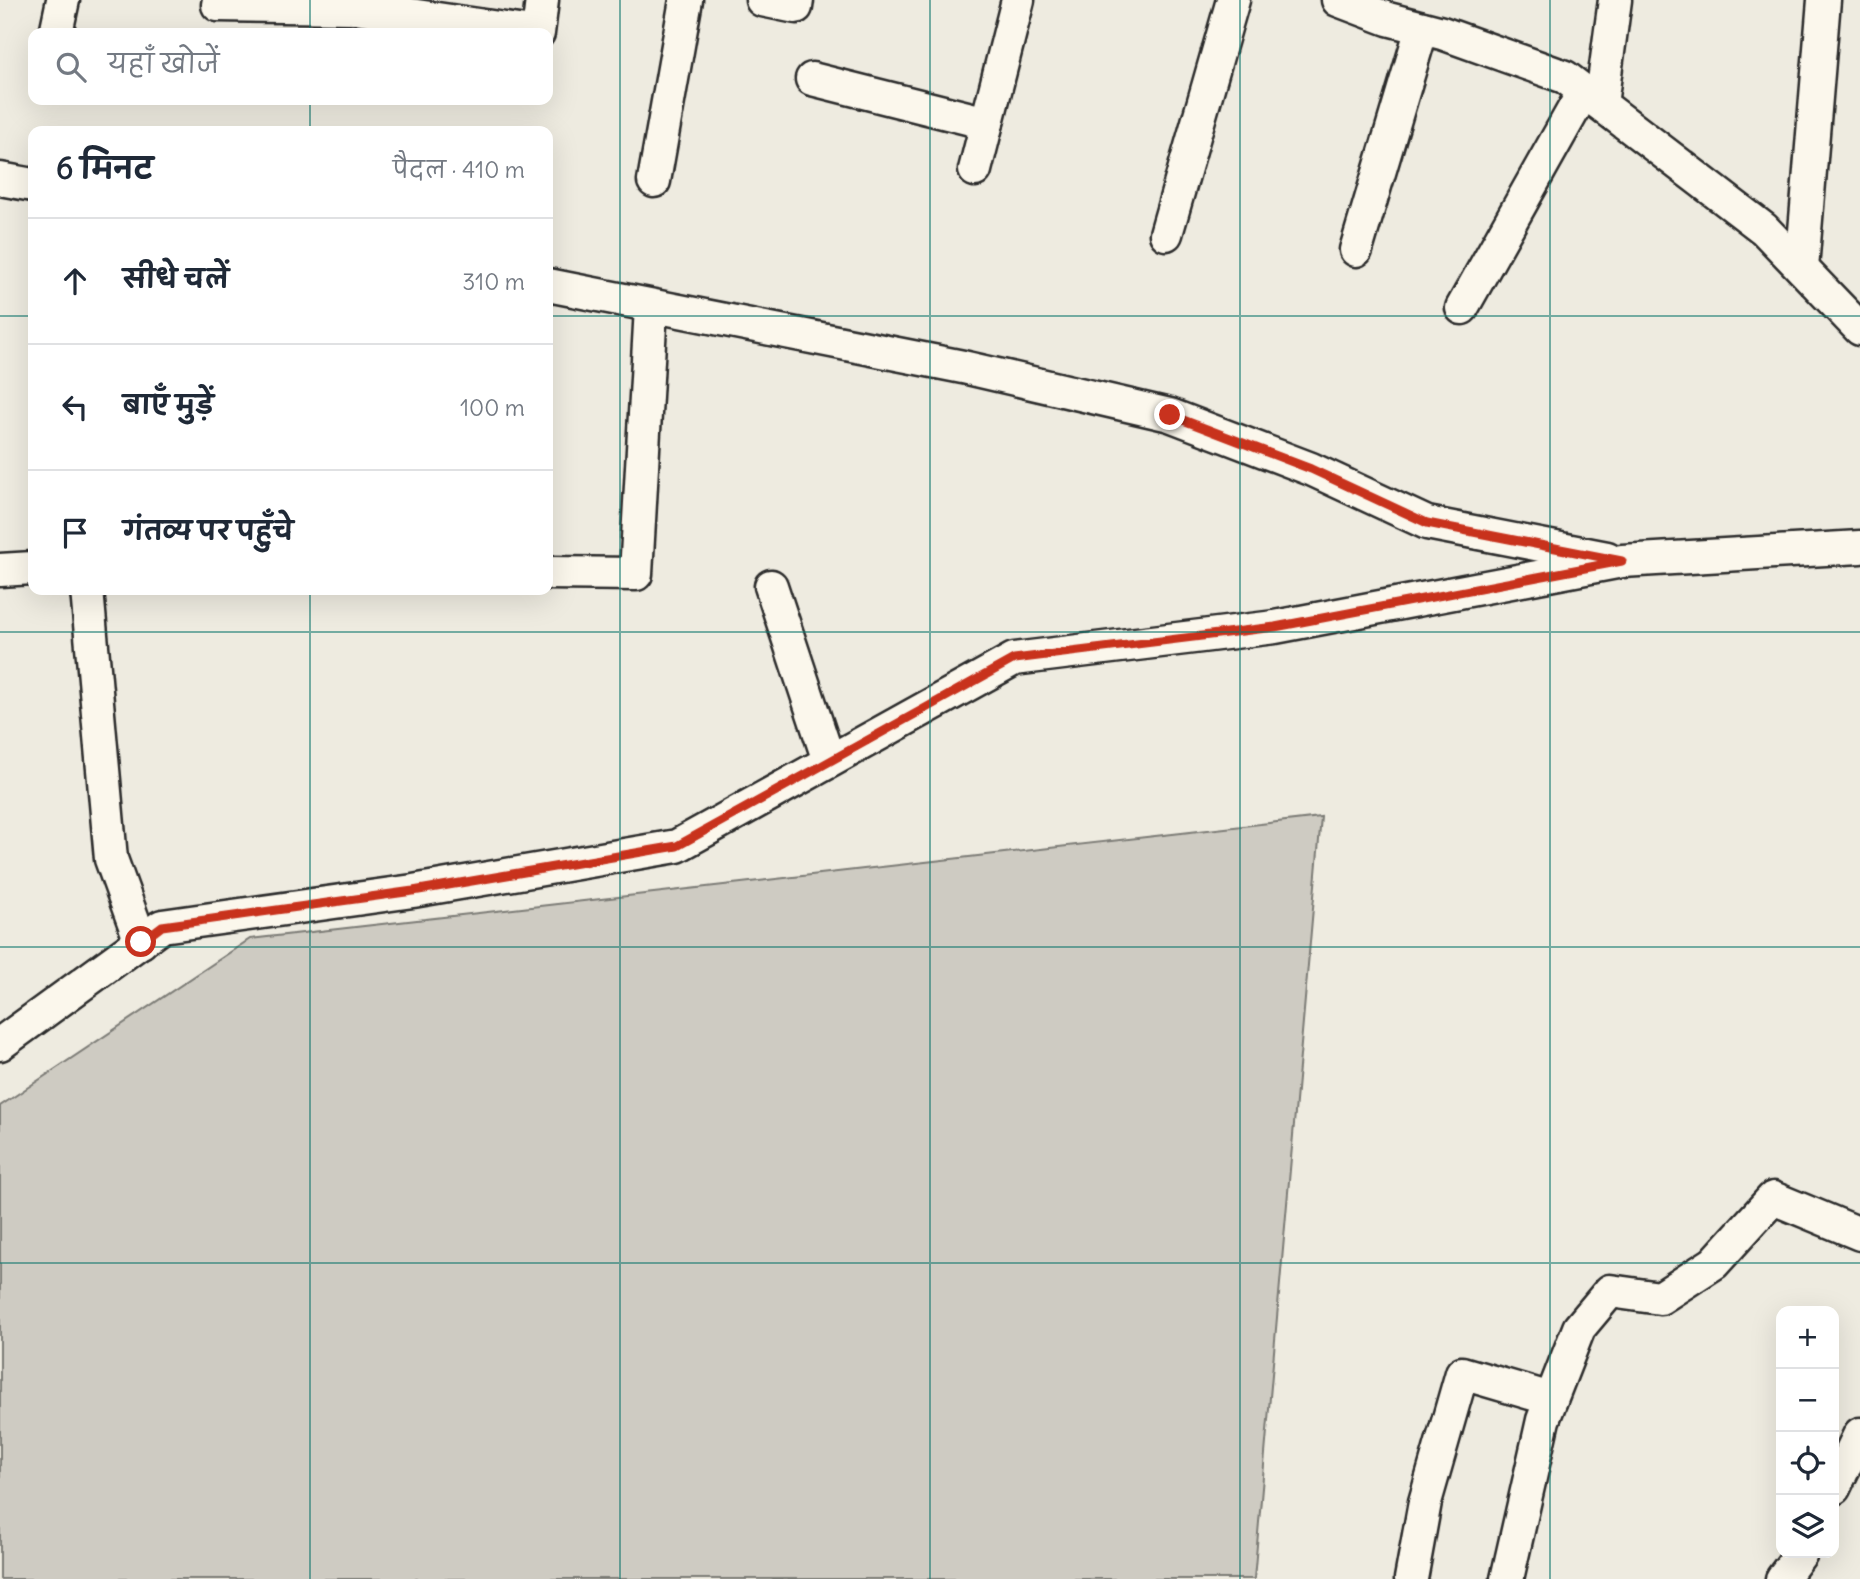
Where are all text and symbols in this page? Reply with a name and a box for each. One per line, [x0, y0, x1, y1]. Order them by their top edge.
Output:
search box [28, 28, 553, 105]
text: यहाँ खोजें [108, 47, 219, 80]
icon: search [52, 48, 90, 86]
text: 6 मिनट [56, 149, 153, 187]
text: पैदल · 410 m [393, 155, 525, 184]
icon: ahead [56, 262, 94, 300]
text: सीधे चलें [123, 262, 229, 295]
text: 310 m [462, 267, 525, 296]
icon: left [56, 388, 94, 426]
text: बाएँ मुड़ें [123, 388, 214, 421]
text: 100 m [460, 393, 525, 422]
route end [1154, 399, 1185, 430]
icon: arrive [56, 514, 94, 552]
text: गंतव्य पर पहुँचे [123, 514, 293, 547]
route start [125, 926, 156, 957]
map controls [1776, 1306, 1839, 1558]
button: + [1776, 1306, 1839, 1369]
button: − [1776, 1369, 1839, 1432]
button: locate [1776, 1432, 1839, 1495]
button: layers [1776, 1495, 1839, 1558]

